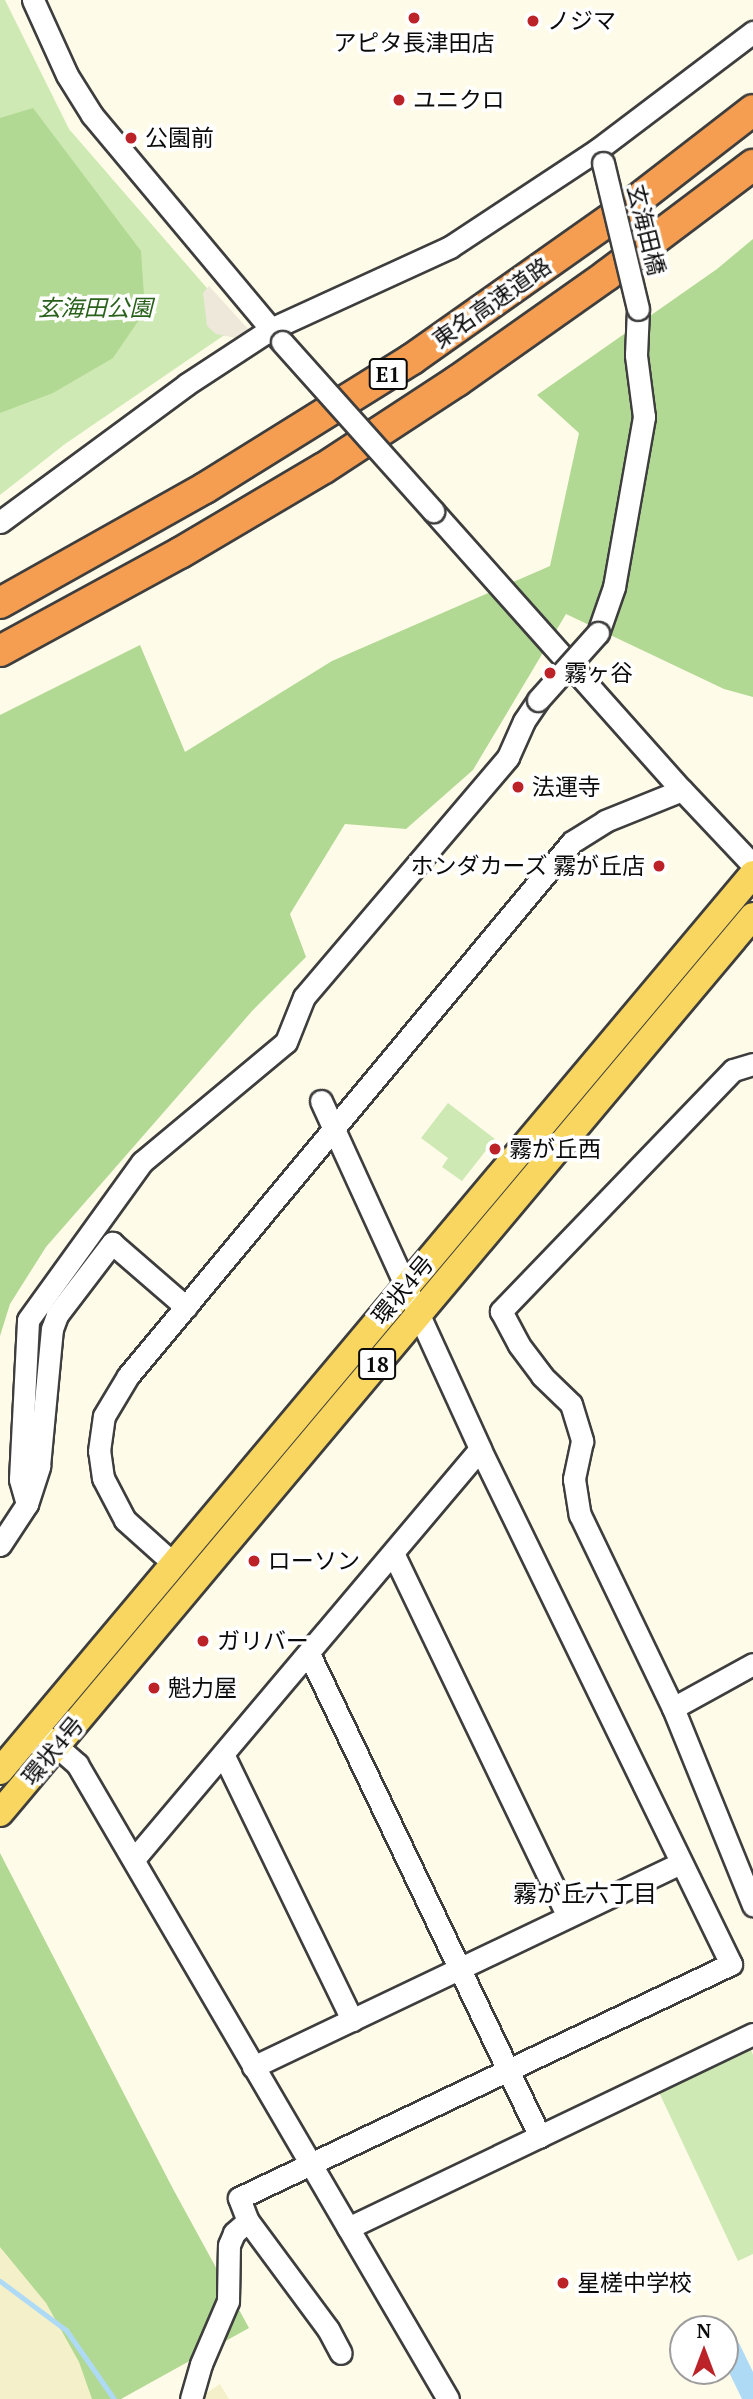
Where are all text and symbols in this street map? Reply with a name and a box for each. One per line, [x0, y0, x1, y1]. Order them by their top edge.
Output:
place label: ノジマ [547, 7, 616, 35]
marker: アピタ長津田店 [406, 10, 422, 26]
marker: ノジマ [525, 13, 541, 29]
place label: アピタ長津田店 [334, 29, 494, 57]
place label: ユニクロ [413, 86, 505, 114]
marker: ユニクロ [391, 92, 407, 108]
place label: 公園前 [145, 124, 214, 152]
marker: 公園前 [123, 130, 139, 146]
street label: 玄海田橋 [621, 182, 671, 278]
street label: 東名高速道路 [428, 252, 556, 354]
park label: 玄海田公園 [38, 294, 152, 322]
road number: E1 [367, 356, 409, 392]
place label: 霧ヶ谷 [564, 659, 633, 687]
marker: 霧ヶ谷 [542, 665, 558, 681]
place label: 法運寺 [532, 773, 601, 801]
marker: 法運寺 [510, 779, 526, 795]
place label: ホンダカーズ 霧が丘店 [409, 852, 645, 880]
marker: ホンダカーズ 霧が丘店 [651, 858, 667, 874]
place label: 霧が丘西 [509, 1135, 601, 1163]
marker: 霧が丘西 [487, 1141, 503, 1157]
street label: 環状4号 [366, 1250, 440, 1330]
road number: 18 [358, 1346, 396, 1382]
place label: ローソン [268, 1547, 360, 1575]
marker: ローソン [246, 1553, 262, 1569]
place label: ガリバー [217, 1627, 309, 1655]
marker: ガリバー [195, 1633, 211, 1649]
place label: 魁力屋 [168, 1674, 237, 1702]
marker: 魁力屋 [146, 1680, 162, 1696]
street label: 環状4号 [16, 1711, 90, 1791]
district label: 霧が丘六丁目 [513, 1880, 657, 1908]
place label: 星槎中学校 [577, 2269, 692, 2297]
marker: 星槎中学校 [555, 2275, 571, 2291]
north arrow [669, 2315, 739, 2385]
text: N [697, 2318, 711, 2343]

